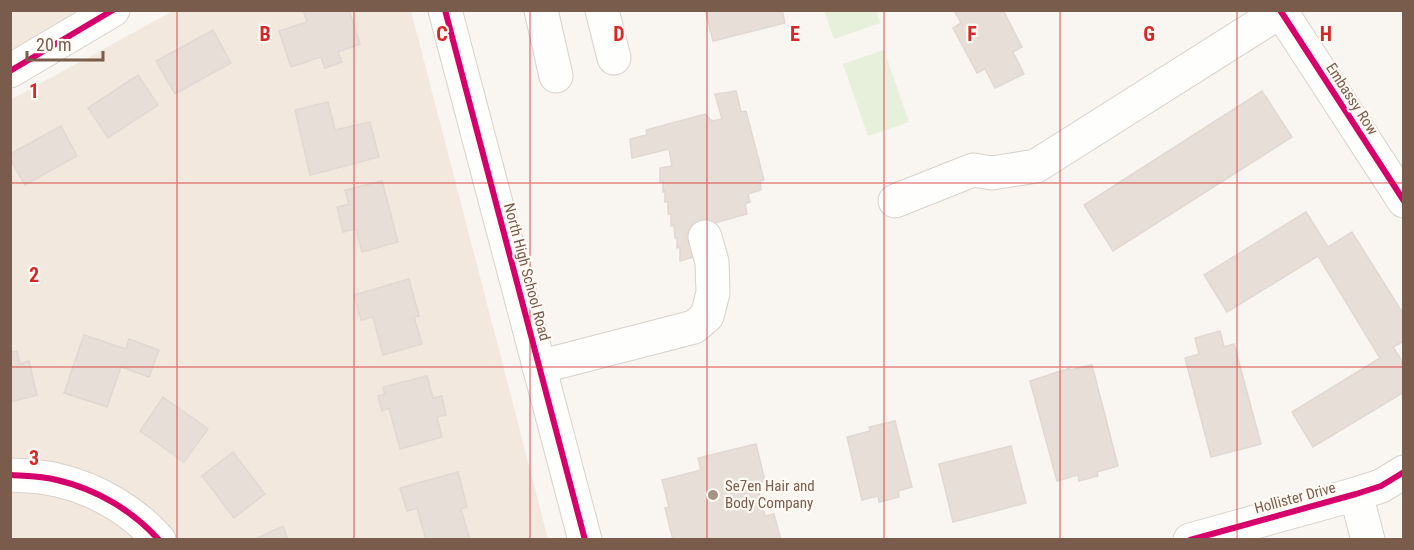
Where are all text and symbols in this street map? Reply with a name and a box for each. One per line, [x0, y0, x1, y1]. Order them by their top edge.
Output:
text: B [259, 22, 271, 46]
text: C [436, 22, 448, 46]
text: D [613, 22, 625, 46]
text: E [790, 22, 800, 46]
text: F [967, 22, 977, 46]
text: G [1143, 22, 1155, 46]
text: H [1320, 22, 1332, 46]
scale bar [27, 24, 104, 62]
text: 20 m [36, 34, 71, 55]
street label: Embassy Row [1322, 60, 1382, 138]
text: 1 [29, 79, 39, 103]
street label: North High School Road [500, 201, 554, 343]
text: 2 [29, 263, 39, 287]
text: 3 [29, 446, 39, 470]
place label: Se7en Hair and Body Company [725, 477, 815, 512]
street label: Hollister Drive [1252, 479, 1338, 517]
marker: Se7en Hair and Body Company [706, 488, 720, 502]

